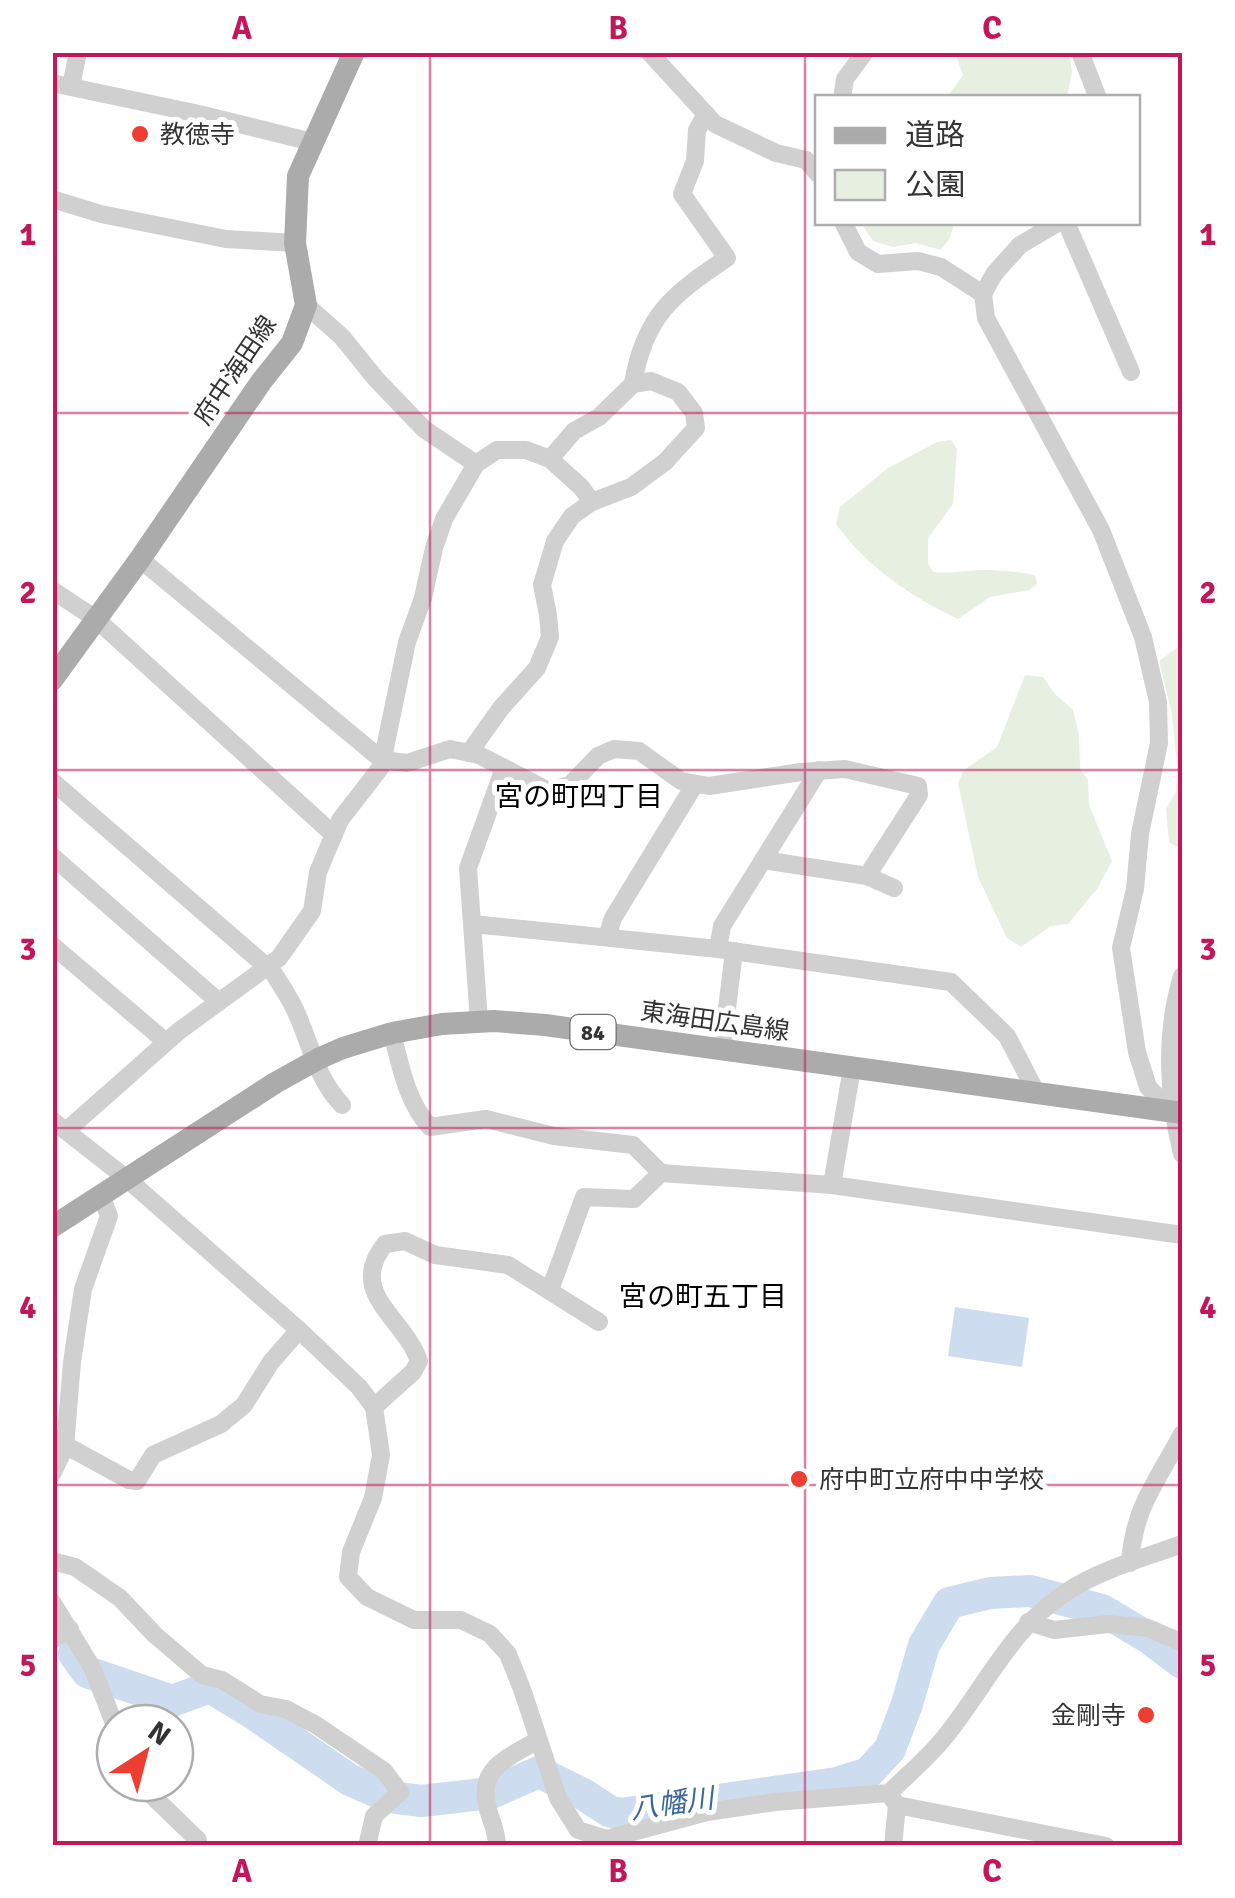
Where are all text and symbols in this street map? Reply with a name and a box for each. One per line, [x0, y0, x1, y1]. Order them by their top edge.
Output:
text: A [232, 9, 253, 48]
text: B [608, 9, 628, 48]
text: C [982, 9, 1002, 48]
legend [815, 95, 1140, 225]
text: 道路 [905, 117, 965, 154]
place label: 教徳寺 [160, 119, 235, 150]
marker: 教徳寺 [129, 123, 151, 145]
text: 公園 [905, 167, 965, 204]
text: 1 [19, 215, 37, 254]
text: 1 [1199, 215, 1217, 254]
street label: 府中海田線 [187, 310, 283, 430]
text: 2 [19, 573, 37, 612]
text: 2 [1199, 573, 1217, 612]
district label: 宮の町四丁目 [495, 780, 663, 814]
text: 3 [19, 930, 37, 969]
text: 3 [1199, 930, 1217, 969]
street label: 東海田広島線 [639, 995, 791, 1047]
road number: 84 [570, 1015, 616, 1049]
district label: 宮の町五丁目 [619, 1280, 787, 1314]
text: 4 [19, 1288, 37, 1327]
text: 4 [1199, 1288, 1217, 1327]
place label: 府中町立府中中学校 [819, 1464, 1044, 1495]
marker: 府中町立府中中学校 [788, 1468, 810, 1490]
text: 5 [19, 1646, 37, 1685]
text: 5 [1199, 1646, 1217, 1685]
place label: 金剛寺 [1051, 1700, 1126, 1731]
north arrow [95, 1703, 195, 1803]
marker: 金剛寺 [1135, 1704, 1157, 1726]
text: N [141, 1714, 177, 1753]
water label: 八幡川 [628, 1781, 719, 1827]
text: A [232, 1852, 253, 1891]
text: B [608, 1852, 628, 1891]
text: C [982, 1852, 1002, 1891]

